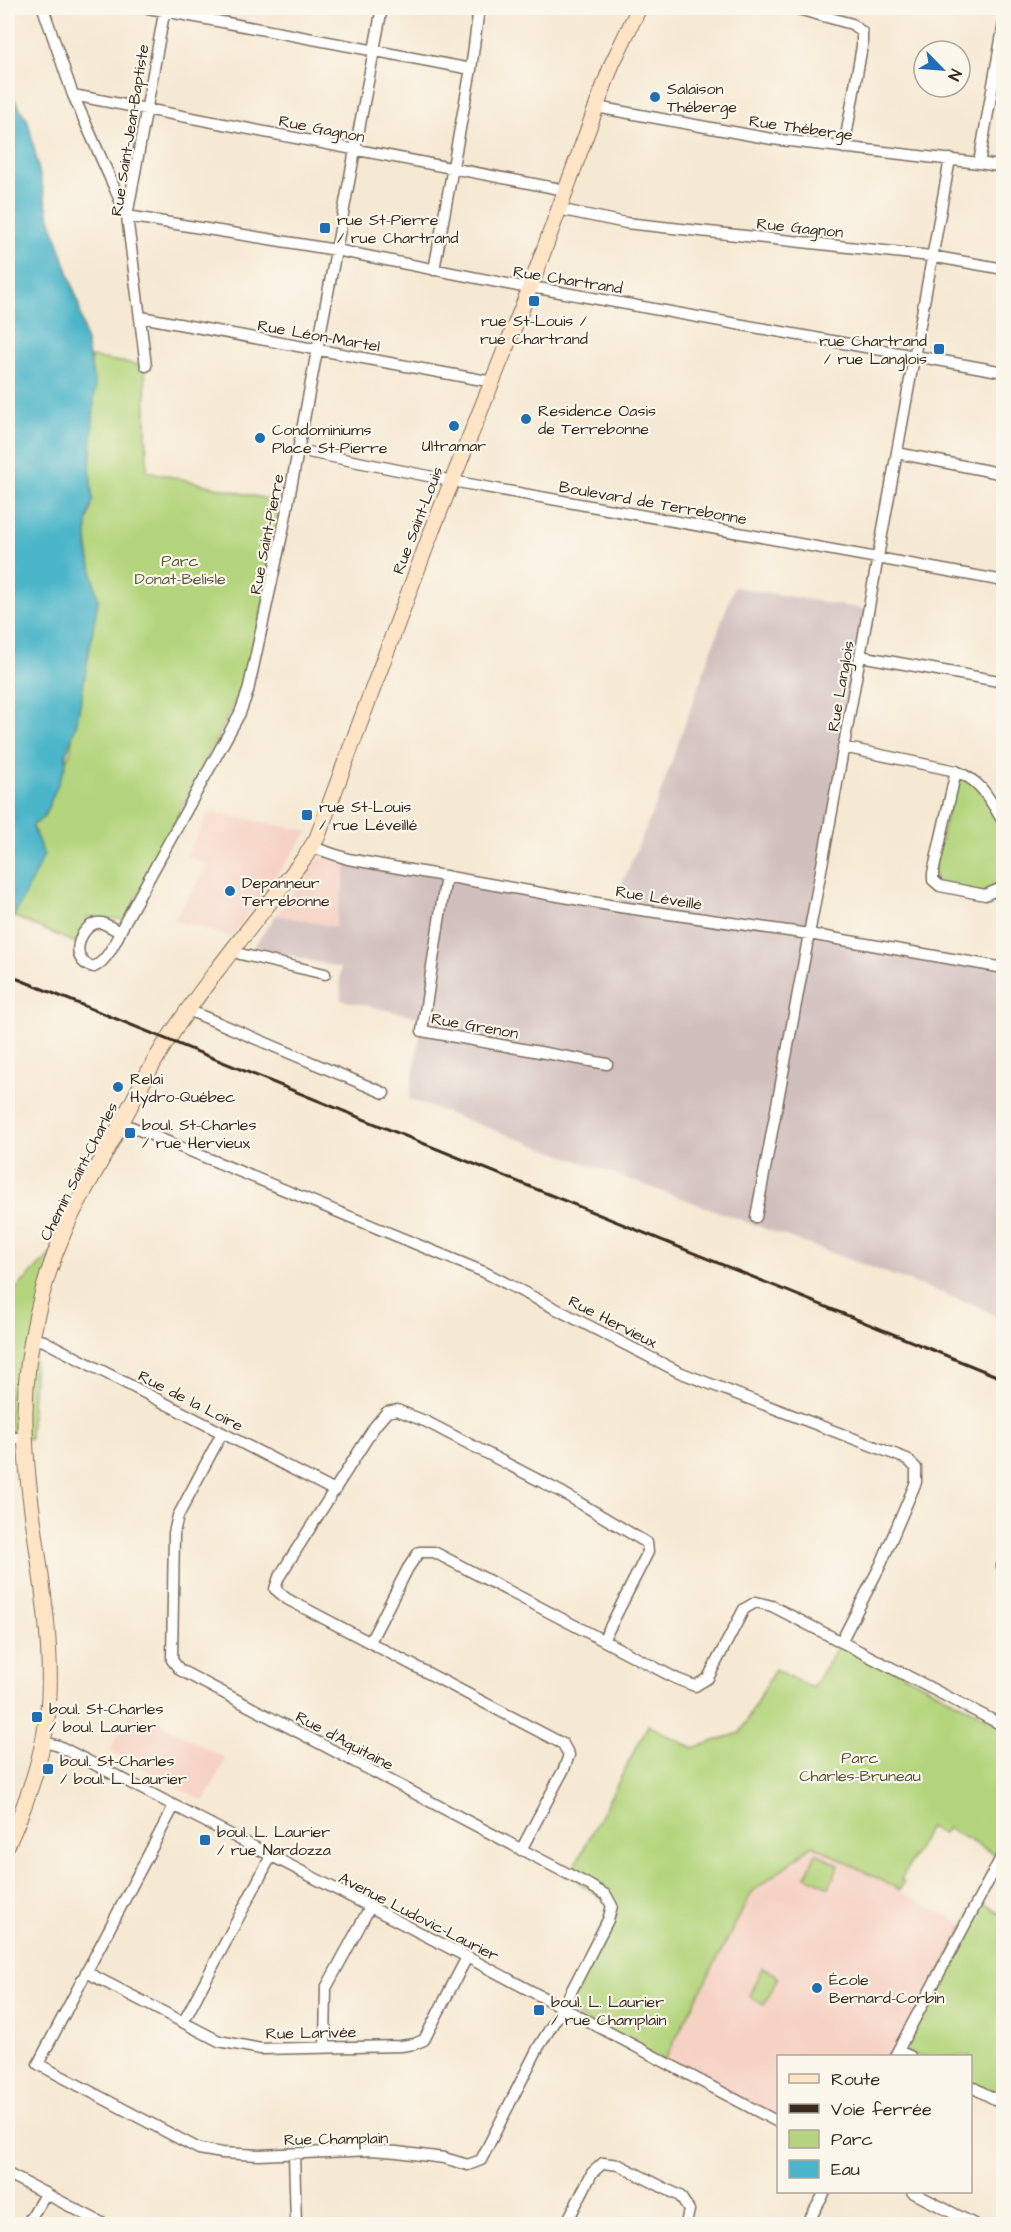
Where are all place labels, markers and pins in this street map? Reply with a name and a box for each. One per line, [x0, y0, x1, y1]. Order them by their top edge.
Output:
place label: Salaison Théberge [667, 78, 737, 119]
marker: Salaison Théberge [648, 90, 662, 104]
place label: rue St-Pierre / rue Chartrand [337, 209, 459, 249]
marker: rue St-Pierre / rue Chartrand [318, 221, 332, 235]
marker: rue St-Louis / rue Chartrand [527, 294, 541, 308]
place label: rue St-Louis / rue Chartrand [480, 310, 588, 350]
place label: rue Chartrand / rue Langlois [819, 330, 927, 371]
marker: rue Chartrand / rue Langlois [932, 342, 946, 356]
place label: Residence Oasis de Terrebonne [538, 400, 656, 440]
marker: Residence Oasis de Terrebonne [519, 412, 533, 426]
place label: Condominiums Place St-Pierre [272, 419, 388, 459]
marker: Ultramar [447, 419, 461, 433]
marker: Condominiums Place St-Pierre [253, 431, 267, 445]
place label: Ultramar [422, 435, 486, 457]
place label: rue St-Louis / rue Léveillé [319, 796, 418, 836]
marker: rue St-Louis / rue Léveillé [300, 808, 314, 822]
place label: Depanneur Terrebonne [242, 872, 330, 912]
marker: Depanneur Terrebonne [223, 884, 237, 898]
place label: Relai Hydro-Québec [130, 1068, 235, 1109]
marker: Relai Hydro-Québec [111, 1080, 125, 1094]
place label: boul. St-Charles / rue Hervieux [142, 1114, 256, 1154]
marker: boul. St-Charles / rue Hervieux [123, 1126, 137, 1140]
place label: boul. St-Charles / boul. Laurier [49, 1698, 163, 1738]
marker: boul. St-Charles / boul. Laurier [30, 1710, 44, 1724]
place label: boul. St-Charles / boul. L. Laurier [60, 1750, 187, 1790]
marker: boul. St-Charles / boul. L. Laurier [41, 1762, 55, 1776]
place label: boul. L. Laurier / rue Nardozza [217, 1821, 331, 1861]
marker: boul. L. Laurier / rue Nardozza [198, 1833, 212, 1847]
place label: École Bernard-Corbin [829, 1969, 945, 2009]
marker: École Bernard-Corbin [810, 1981, 824, 1995]
place label: boul. L. Laurier / rue Champlain [551, 1991, 667, 2031]
marker: boul. L. Laurier / rue Champlain [532, 2003, 546, 2017]

